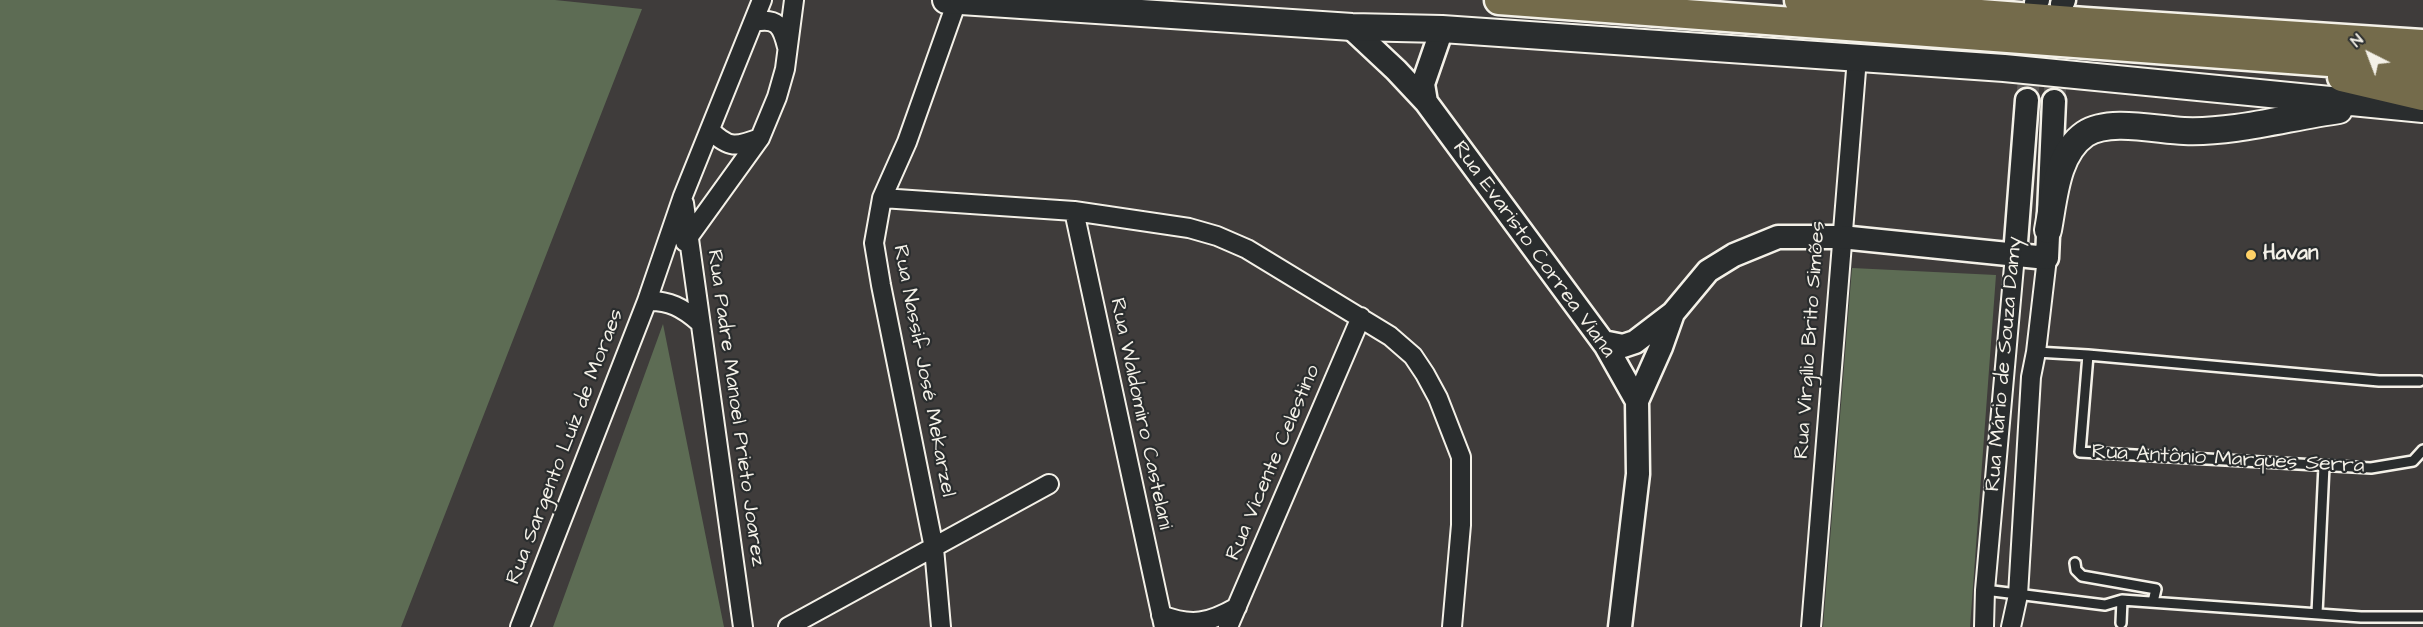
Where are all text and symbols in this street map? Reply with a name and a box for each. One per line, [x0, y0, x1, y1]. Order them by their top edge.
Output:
north arrow [2339, 24, 2399, 84]
text: N [2346, 29, 2368, 52]
street label: Rua Evaristo Correa Viana [1446, 137, 1620, 363]
street label: Rua Virgílio Brito Simões [1790, 220, 1832, 460]
street label: Rua Mário de Souza Damy [1981, 235, 2029, 493]
place label: Havan [2263, 242, 2318, 268]
street label: Rua Nassif José Mekarzel [886, 243, 960, 499]
street label: Rua Padre Manoel Prieto Joarez [700, 248, 770, 568]
marker: Havan [2244, 248, 2258, 262]
street label: Rua Waldomiro Castelani [1103, 296, 1177, 532]
street label: Rua Sargento Luíz de Moraes [502, 306, 630, 588]
street label: Rua Vicente Celestino [1221, 361, 1327, 565]
street label: Rua Antônio Marques Serra [2091, 440, 2365, 480]

